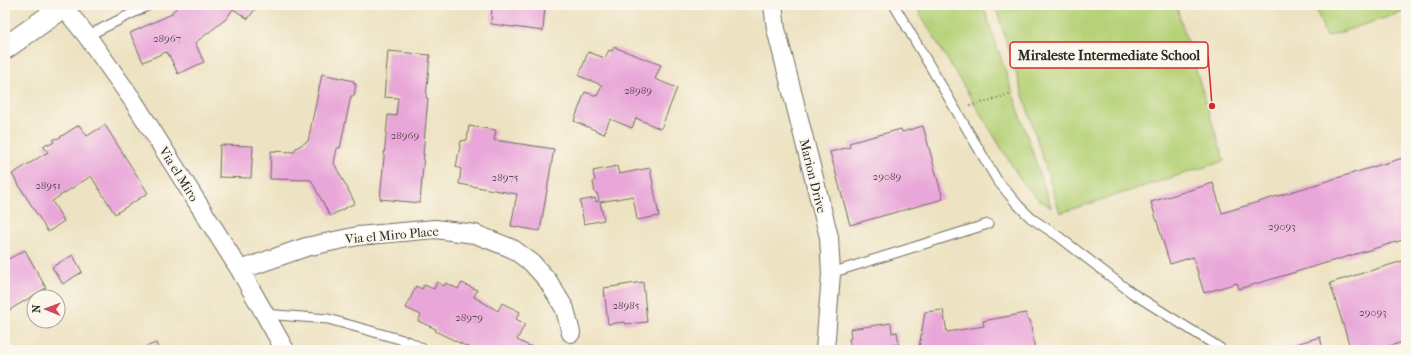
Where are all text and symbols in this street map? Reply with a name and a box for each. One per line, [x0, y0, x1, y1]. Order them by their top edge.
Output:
house number: 28967 [153, 32, 181, 45]
callout: Miraleste Intermediate School [1010, 42, 1208, 68]
text: Miraleste Intermediate School [1017, 47, 1200, 64]
house number: 28989 [624, 84, 652, 97]
house number: 28969 [391, 129, 420, 142]
street label: Marion Drive [797, 137, 830, 215]
street label: Via el Miro [156, 143, 202, 204]
house number: 29089 [873, 170, 902, 183]
house number: 28975 [491, 171, 519, 184]
house number: 28951 [35, 179, 61, 192]
house number: 29093 [1268, 220, 1296, 233]
street label: Via el Miro Place [344, 223, 440, 247]
north arrow [26, 289, 66, 329]
house number: 28985 [612, 299, 640, 312]
text: N [30, 304, 43, 313]
house number: 29093 [1359, 306, 1387, 319]
house number: 28979 [455, 311, 483, 324]

